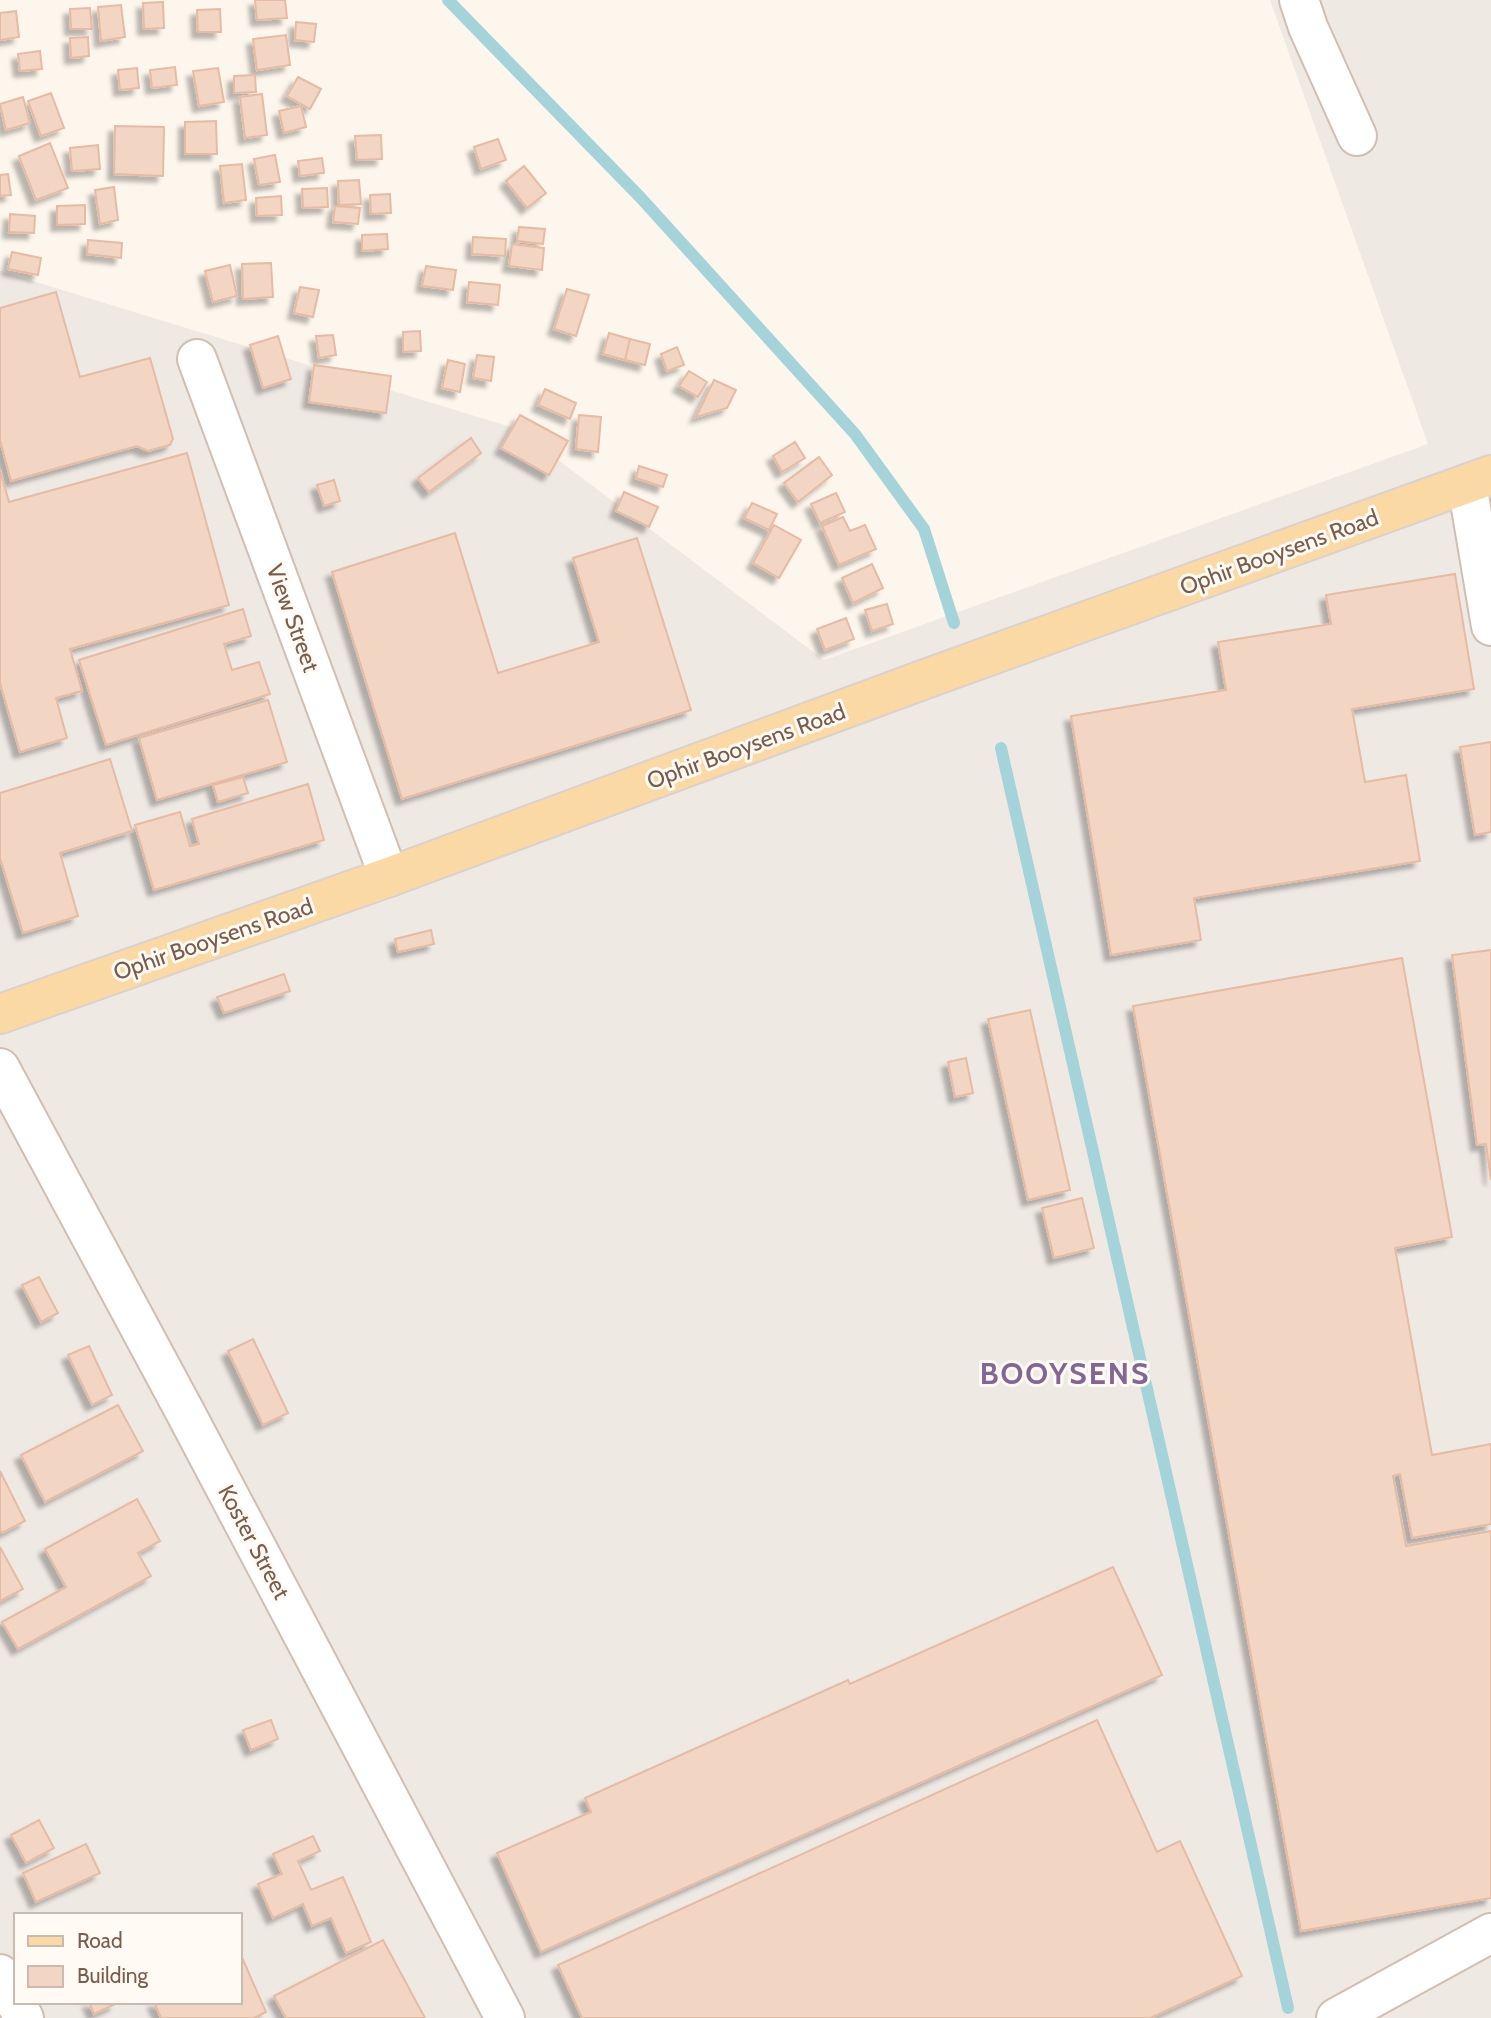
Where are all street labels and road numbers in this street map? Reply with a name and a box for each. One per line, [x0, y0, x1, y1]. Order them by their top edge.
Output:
street label: Ophir Booysens Road [1176, 503, 1382, 601]
street label: View Street [261, 560, 326, 676]
street label: Ophir Booysens Road [643, 697, 849, 795]
street label: Ophir Booysens Road [110, 892, 316, 986]
street label: Koster Street [212, 1480, 296, 1604]

